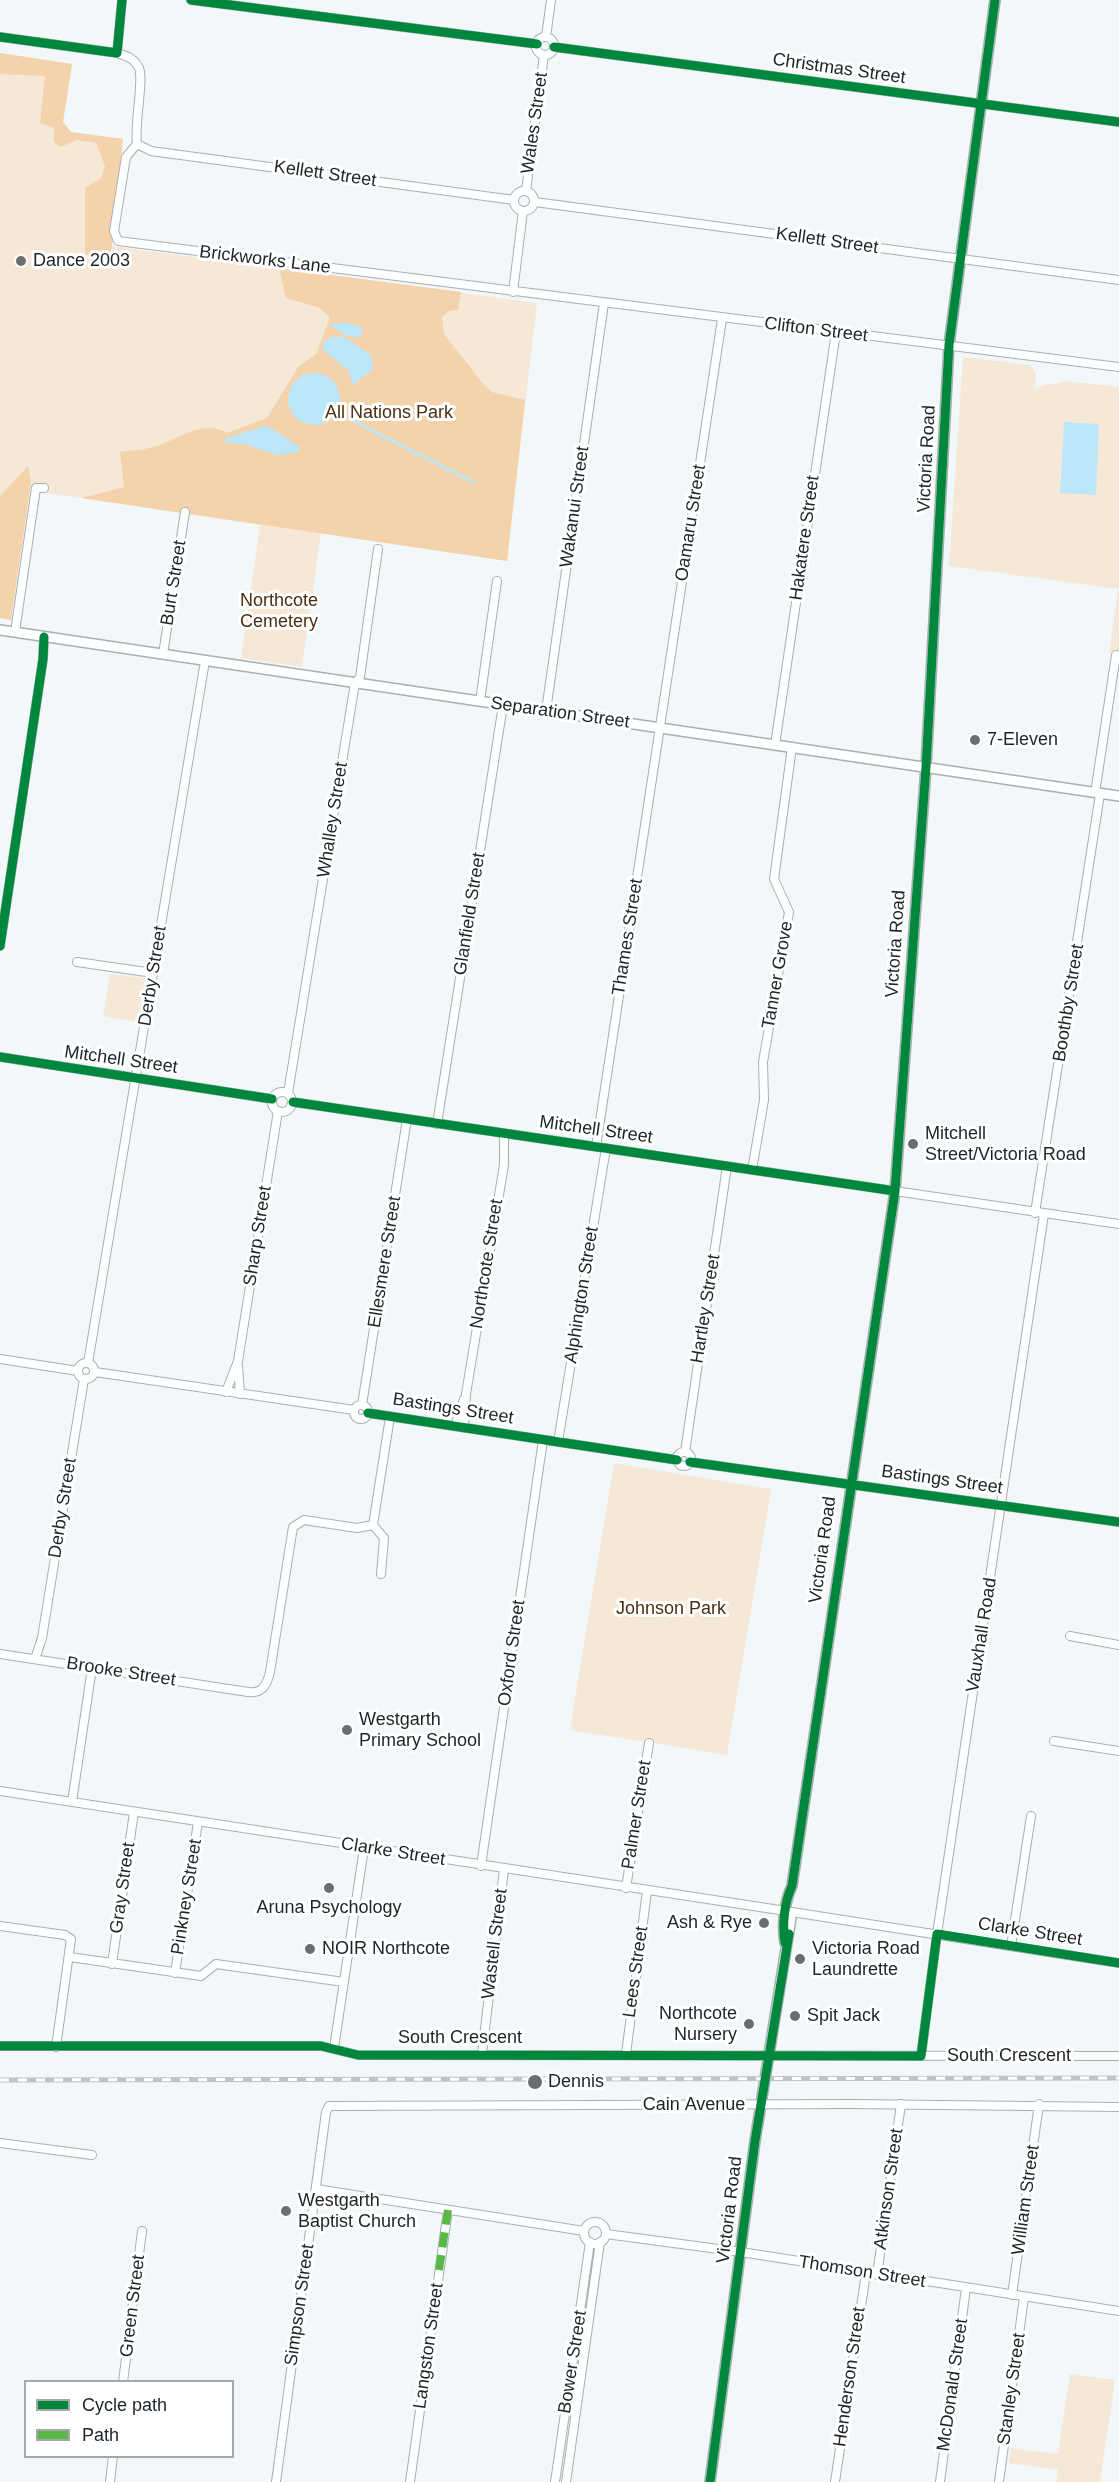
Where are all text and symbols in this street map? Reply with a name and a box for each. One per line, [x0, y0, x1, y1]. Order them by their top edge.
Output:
street label: Christmas Street [771, 49, 907, 89]
street label: Wales Street [517, 71, 553, 175]
street label: Kellett Street [272, 156, 378, 192]
street label: Kellett Street [774, 223, 880, 259]
street label: Brickworks Lane [198, 241, 332, 279]
place label: Dance 2003 [33, 250, 130, 272]
marker: Dance 2003 [14, 254, 28, 268]
street label: Clifton Street [763, 313, 869, 347]
park label: All Nations Park [325, 402, 453, 424]
street label: Victoria Road [913, 405, 941, 513]
street label: Wakanui Street [556, 445, 594, 569]
street label: Oamaru Street [671, 463, 711, 583]
street label: Hakatere Street [786, 474, 824, 602]
street label: Burt Street [157, 539, 191, 627]
park label: Northcote Cemetery [240, 590, 318, 632]
street label: Separation Street [489, 693, 631, 733]
place label: 7-Eleven [987, 729, 1058, 751]
marker: 7-Eleven [968, 733, 982, 747]
street label: Whalley Street [313, 761, 353, 879]
street label: Glanfield Street [450, 851, 490, 977]
street label: Thames Street [608, 877, 648, 997]
street label: Victoria Road [881, 890, 911, 998]
street label: Tanner Grove [758, 919, 798, 1031]
street label: Derby Street [134, 924, 172, 1028]
street label: Boothby Street [1049, 943, 1089, 1063]
street label: Mitchell Street [63, 1041, 179, 1079]
street label: Mitchell Street [538, 1111, 654, 1149]
place label: Mitchell Street/Victoria Road [925, 1123, 1086, 1166]
marker: Mitchell Street/Victoria Road [906, 1137, 920, 1151]
street label: Sharp Street [239, 1184, 277, 1288]
street label: Ellesmere Street [364, 1195, 406, 1329]
street label: Northcote Street [466, 1198, 508, 1330]
street label: Alphington Street [561, 1225, 603, 1365]
street label: Hartley Street [687, 1253, 725, 1365]
street label: Bastings Street [391, 1389, 515, 1429]
street label: Derby Street [44, 1456, 82, 1560]
street label: Bastings Street [880, 1461, 1004, 1499]
street label: Victoria Road [805, 1495, 841, 1605]
street label: Vauxhall Road [962, 1576, 1002, 1694]
street label: Oxford Street [494, 1598, 530, 1708]
park label: Johnson Park [616, 1598, 726, 1620]
street label: Brooke Street [65, 1653, 177, 1691]
place label: Westgarth Primary School [359, 1709, 481, 1752]
marker: Westgarth Primary School [340, 1723, 354, 1737]
street label: Palmer Street [618, 1759, 656, 1871]
street label: Clarke Street [339, 1833, 447, 1871]
street label: Pinkney Street [167, 1838, 207, 1956]
street label: Gray Street [106, 1841, 140, 1935]
marker: Aruna Psychology [322, 1881, 336, 1895]
street label: Wastell Street [477, 1887, 513, 2001]
place label: Aruna Psychology [256, 1897, 402, 1919]
place label: Ash & Rye [667, 1912, 752, 1934]
street label: Clarke Street [976, 1913, 1084, 1951]
marker: Ash & Rye [757, 1916, 771, 1930]
street label: Lees Street [619, 1925, 653, 2019]
place label: NOIR Northcote [322, 1938, 450, 1960]
place label: Victoria Road Laundrette [812, 1938, 920, 1980]
marker: NOIR Northcote [303, 1942, 317, 1956]
marker: Victoria Road Laundrette [793, 1952, 807, 1966]
place label: Northcote Nursery [659, 2003, 737, 2046]
place label: Spit Jack [807, 2005, 880, 2027]
marker: Spit Jack [788, 2009, 802, 2023]
marker: Northcote Nursery [742, 2017, 756, 2031]
street label: South Crescent [398, 2027, 522, 2049]
street label: South Crescent [947, 2045, 1071, 2067]
place label: Dennis [548, 2071, 604, 2093]
marker: Dennis [526, 2073, 544, 2091]
street label: Cain Avenue [643, 2094, 745, 2116]
street label: Atkinson Street [870, 2127, 908, 2251]
street label: William Street [1008, 2144, 1044, 2256]
street label: Victoria Road [713, 2155, 747, 2265]
place label: Westgarth Baptist Church [298, 2190, 416, 2232]
marker: Westgarth Baptist Church [279, 2204, 293, 2218]
street label: Simpson Street [281, 2243, 319, 2367]
street label: Thomson Street [797, 2251, 927, 2293]
street label: Green Street [116, 2254, 150, 2358]
street label: Langston Street [409, 2282, 449, 2410]
street label: Henderson Street [829, 2306, 871, 2448]
street label: Bower Street [554, 2309, 592, 2415]
street label: McDonald Street [933, 2317, 973, 2453]
street label: Stanley Street [993, 2332, 1031, 2446]
legend [24, 2380, 234, 2458]
text: Cycle path [82, 2395, 167, 2415]
text: Path [82, 2425, 119, 2445]

